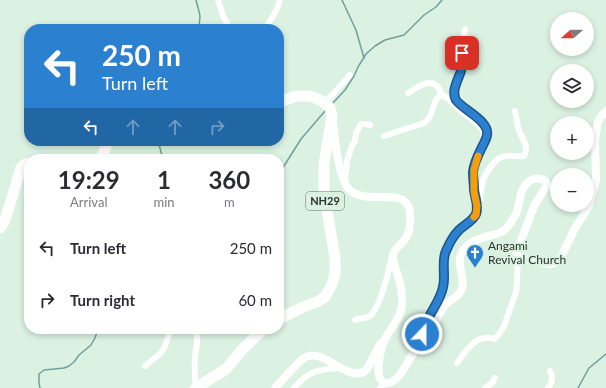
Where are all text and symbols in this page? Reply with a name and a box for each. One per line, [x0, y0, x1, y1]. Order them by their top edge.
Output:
north arrow [550, 12, 594, 56]
map controls [550, 12, 594, 212]
pin [445, 36, 479, 70]
text: 250 m [102, 38, 181, 72]
icon: left [36, 40, 88, 92]
icon: arrive [451, 42, 473, 64]
button: layers [550, 64, 594, 108]
text: Turn left [102, 72, 168, 94]
icon: left [80, 116, 102, 138]
icon: ahead [122, 116, 144, 138]
icon: ahead [164, 116, 186, 138]
icon: right [206, 116, 228, 138]
button: + [550, 116, 594, 160]
text: 19:29 [58, 165, 120, 194]
text: 1 [157, 165, 171, 194]
text: 360 [208, 165, 250, 194]
button: − [550, 168, 594, 212]
road number: NH29 [306, 192, 344, 210]
text: Arrival [70, 194, 107, 210]
text: min [154, 194, 175, 210]
text: m [224, 194, 235, 210]
icon: left [36, 237, 58, 259]
place label: Angami Revival Church [488, 238, 566, 267]
text: Turn left [70, 239, 126, 257]
text: 250 m [230, 239, 272, 257]
church icon: Angami Revival Church [465, 243, 485, 268]
icon: right [36, 289, 58, 311]
text: Turn right [70, 291, 135, 309]
text: 60 m [238, 291, 272, 309]
position arrow [401, 313, 443, 355]

